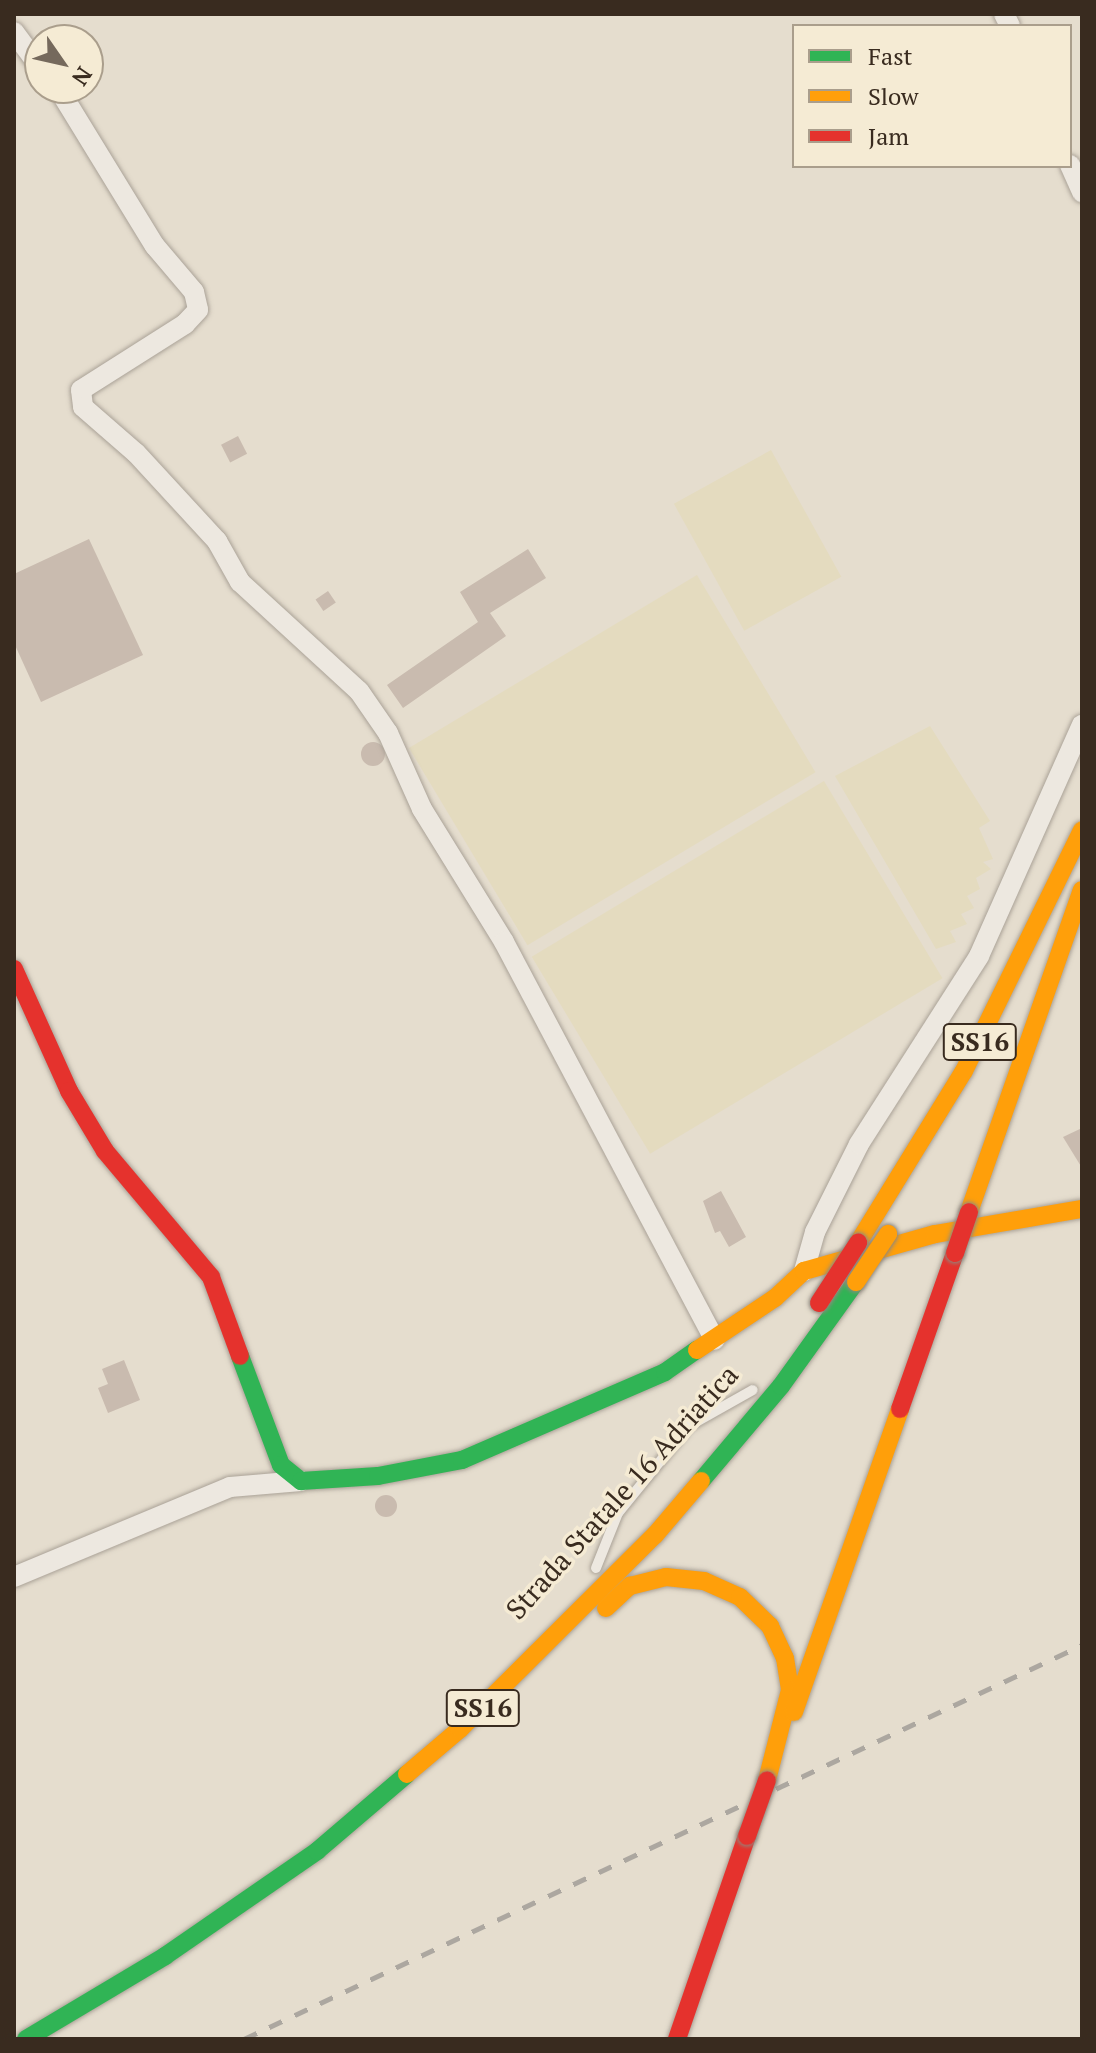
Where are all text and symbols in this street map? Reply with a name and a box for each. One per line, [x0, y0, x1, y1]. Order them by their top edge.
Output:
north arrow [24, 24, 104, 104]
legend [792, 24, 1072, 168]
text: Fast [868, 40, 912, 72]
text: N [66, 62, 99, 92]
text: Slow [868, 80, 919, 112]
text: Jam [868, 120, 909, 152]
road number: SS16 [942, 1020, 1018, 1064]
street label: Strada Statale 16 Adriatica [499, 1358, 745, 1626]
road number: SS16 [445, 1686, 521, 1730]

